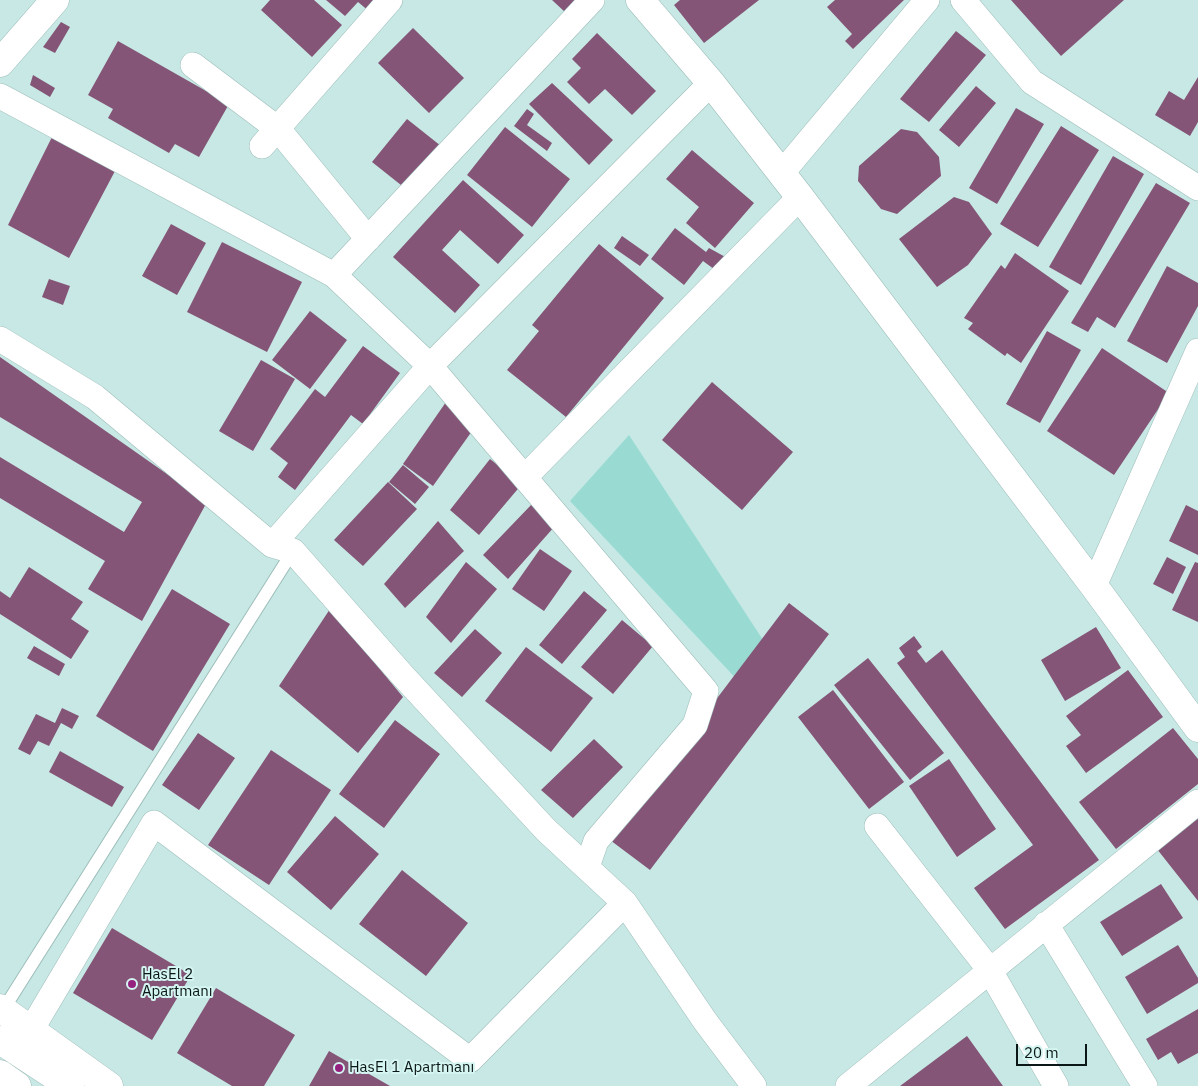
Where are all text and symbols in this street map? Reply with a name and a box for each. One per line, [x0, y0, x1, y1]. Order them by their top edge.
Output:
place label: HasEl 2 Apartmanı [142, 966, 213, 1001]
marker: HasEl 2 Apartmanı [126, 978, 138, 990]
scale bar [1018, 1034, 1089, 1066]
text: 20 m [1024, 1043, 1059, 1062]
place label: HasEl 1 Apartmanı [349, 1059, 474, 1077]
marker: HasEl 1 Apartmanı [333, 1062, 345, 1074]

